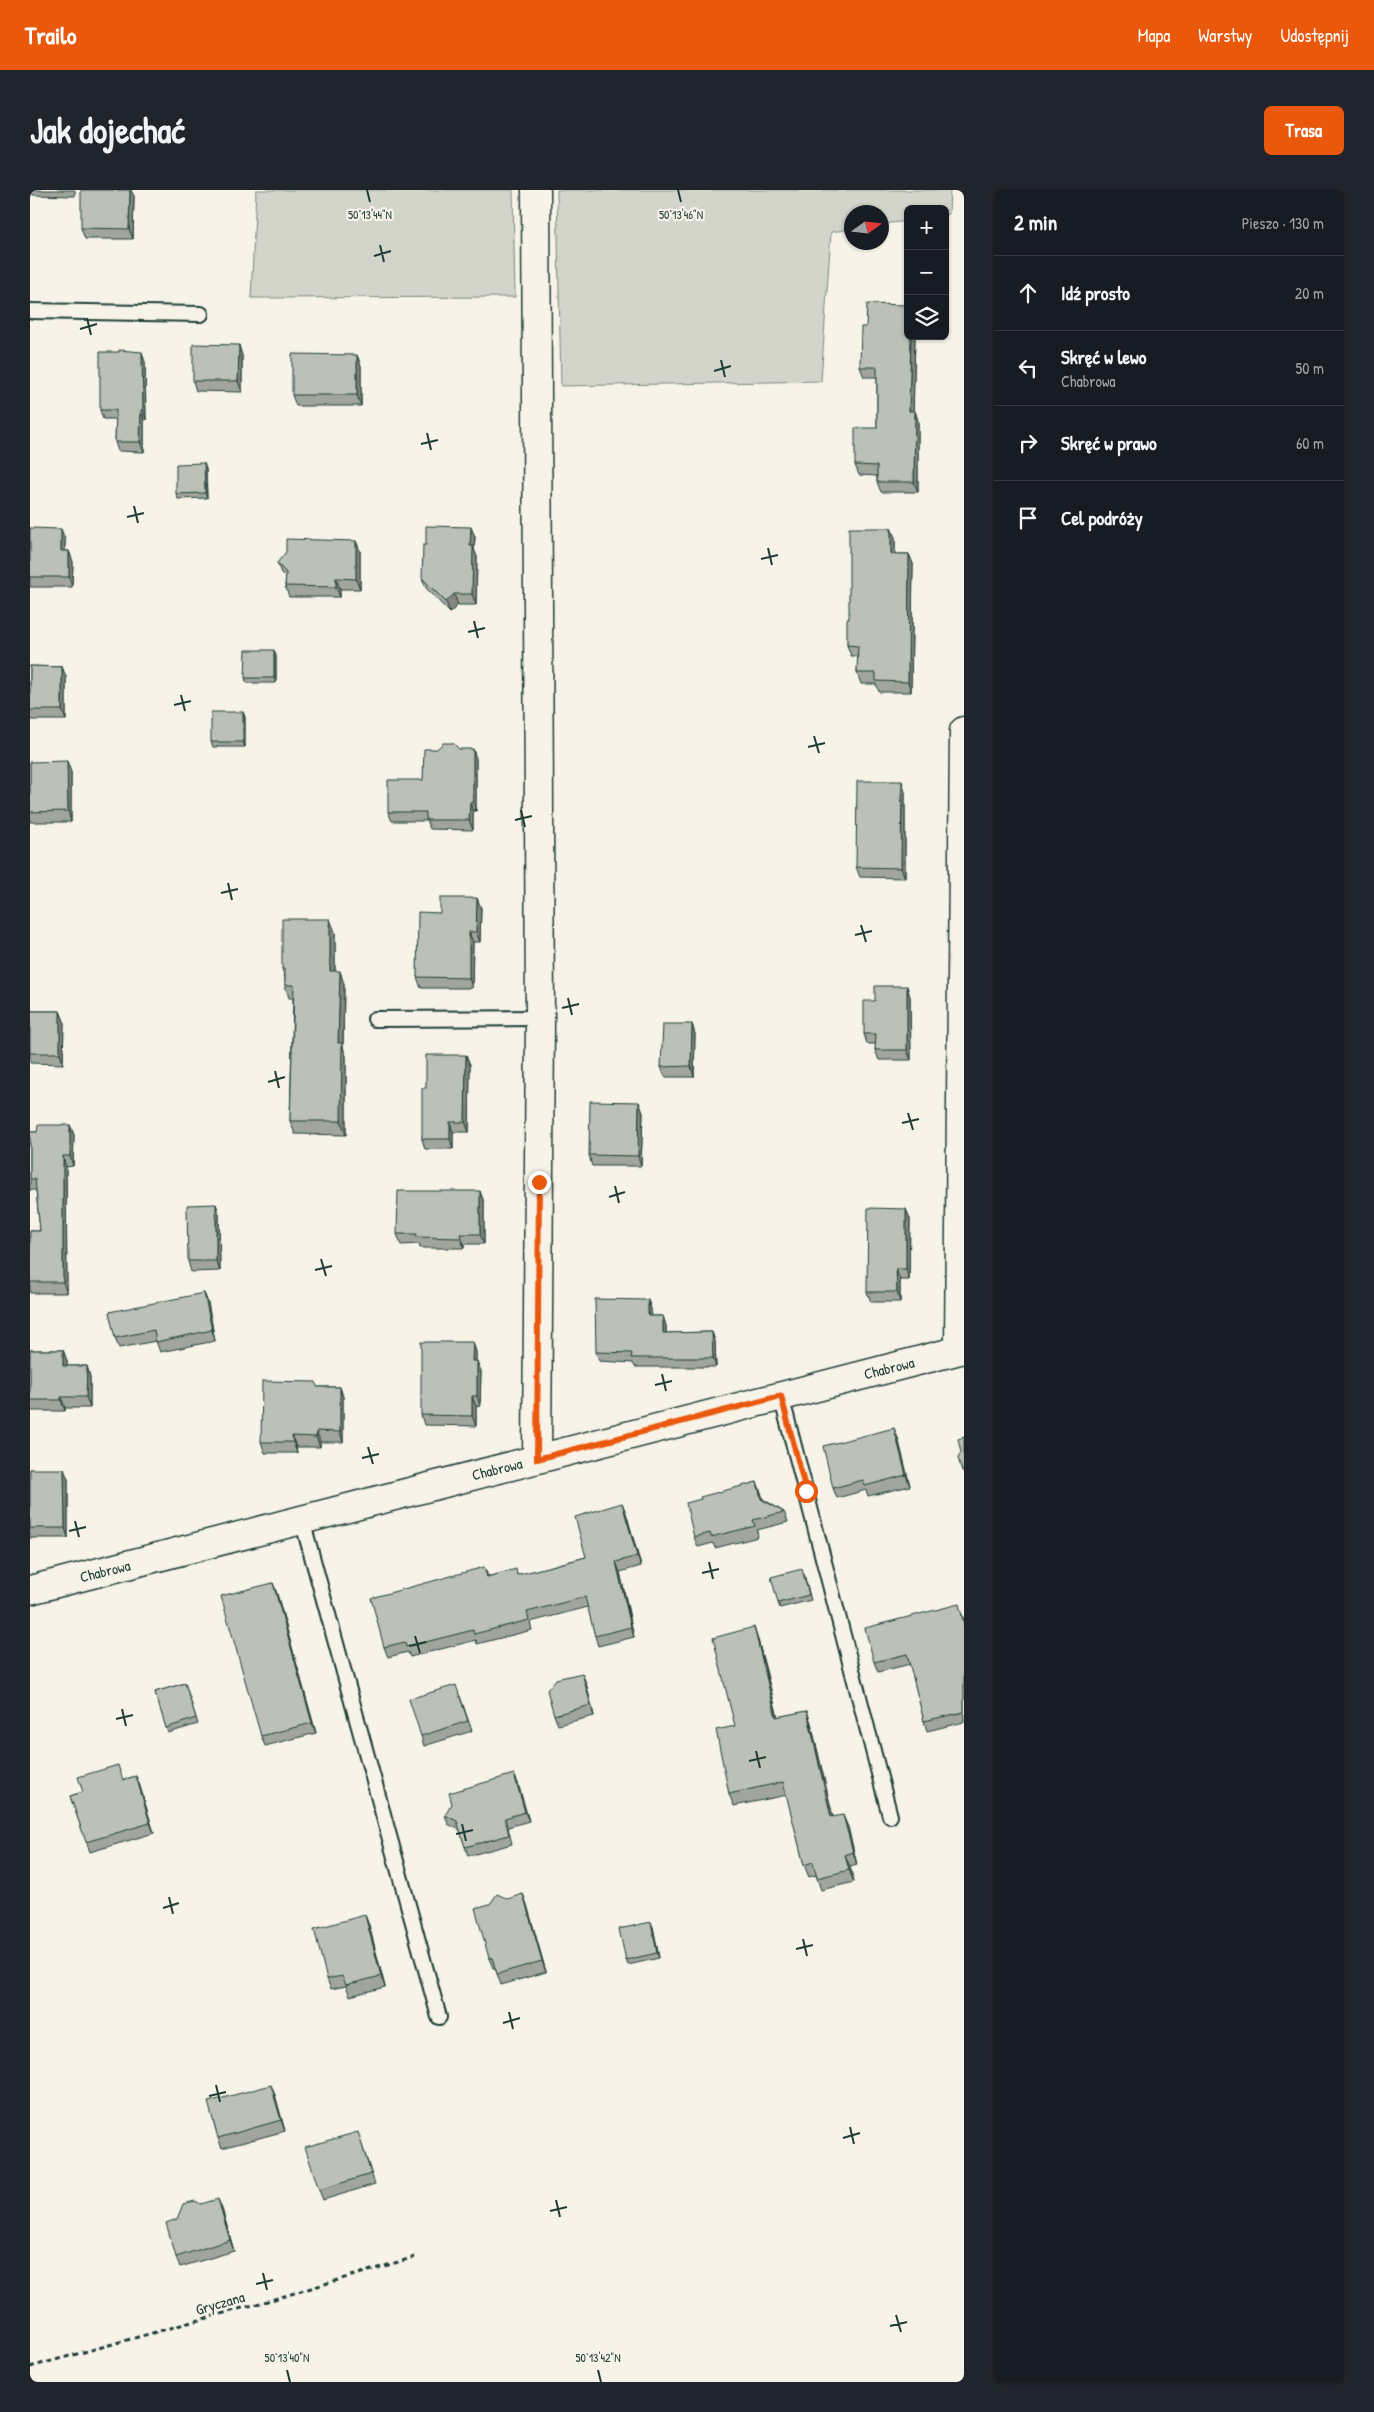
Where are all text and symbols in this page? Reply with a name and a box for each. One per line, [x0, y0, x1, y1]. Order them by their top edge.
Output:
text: Trailo [25, 19, 76, 51]
text: Mapa [1138, 23, 1170, 48]
text: Warstwy [1198, 23, 1252, 48]
text: Udostępnij [1280, 23, 1349, 48]
button: Trasa [1264, 106, 1344, 155]
text: Jak dojechać [30, 107, 185, 154]
north arrow [844, 205, 889, 250]
map controls [904, 205, 949, 340]
button: + [904, 205, 949, 250]
text: 50°13'44"N [348, 206, 392, 223]
text: 50°13'46"N [659, 206, 703, 223]
text: 2 min [1014, 208, 1057, 237]
text: Pieszo · 130 m [1242, 212, 1324, 234]
button: − [904, 250, 949, 295]
icon: ahead [1014, 279, 1042, 307]
text: Idź prosto [1061, 280, 1130, 306]
text: 20 m [1295, 282, 1324, 304]
button: layers [904, 295, 949, 340]
text: Skręć w lewo [1061, 344, 1146, 370]
icon: left [1014, 354, 1042, 382]
text: 50 m [1296, 357, 1324, 379]
text: Chabrowa [1061, 370, 1116, 392]
icon: right [1014, 429, 1042, 457]
text: Skręć w prawo [1061, 430, 1157, 456]
text: 60 m [1296, 432, 1324, 454]
icon: arrive [1014, 504, 1042, 532]
text: Cel podróży [1061, 505, 1143, 531]
route end [528, 1171, 551, 1194]
street label: Chabrowa [862, 1352, 917, 1384]
street label: Chabrowa [470, 1453, 525, 1485]
route start [795, 1480, 818, 1503]
street label: Chabrowa [78, 1555, 133, 1587]
street label: Gryczana [193, 2286, 247, 2320]
text: 50°13'40"N [265, 2349, 309, 2366]
text: 50°13'42"N [575, 2349, 621, 2366]

